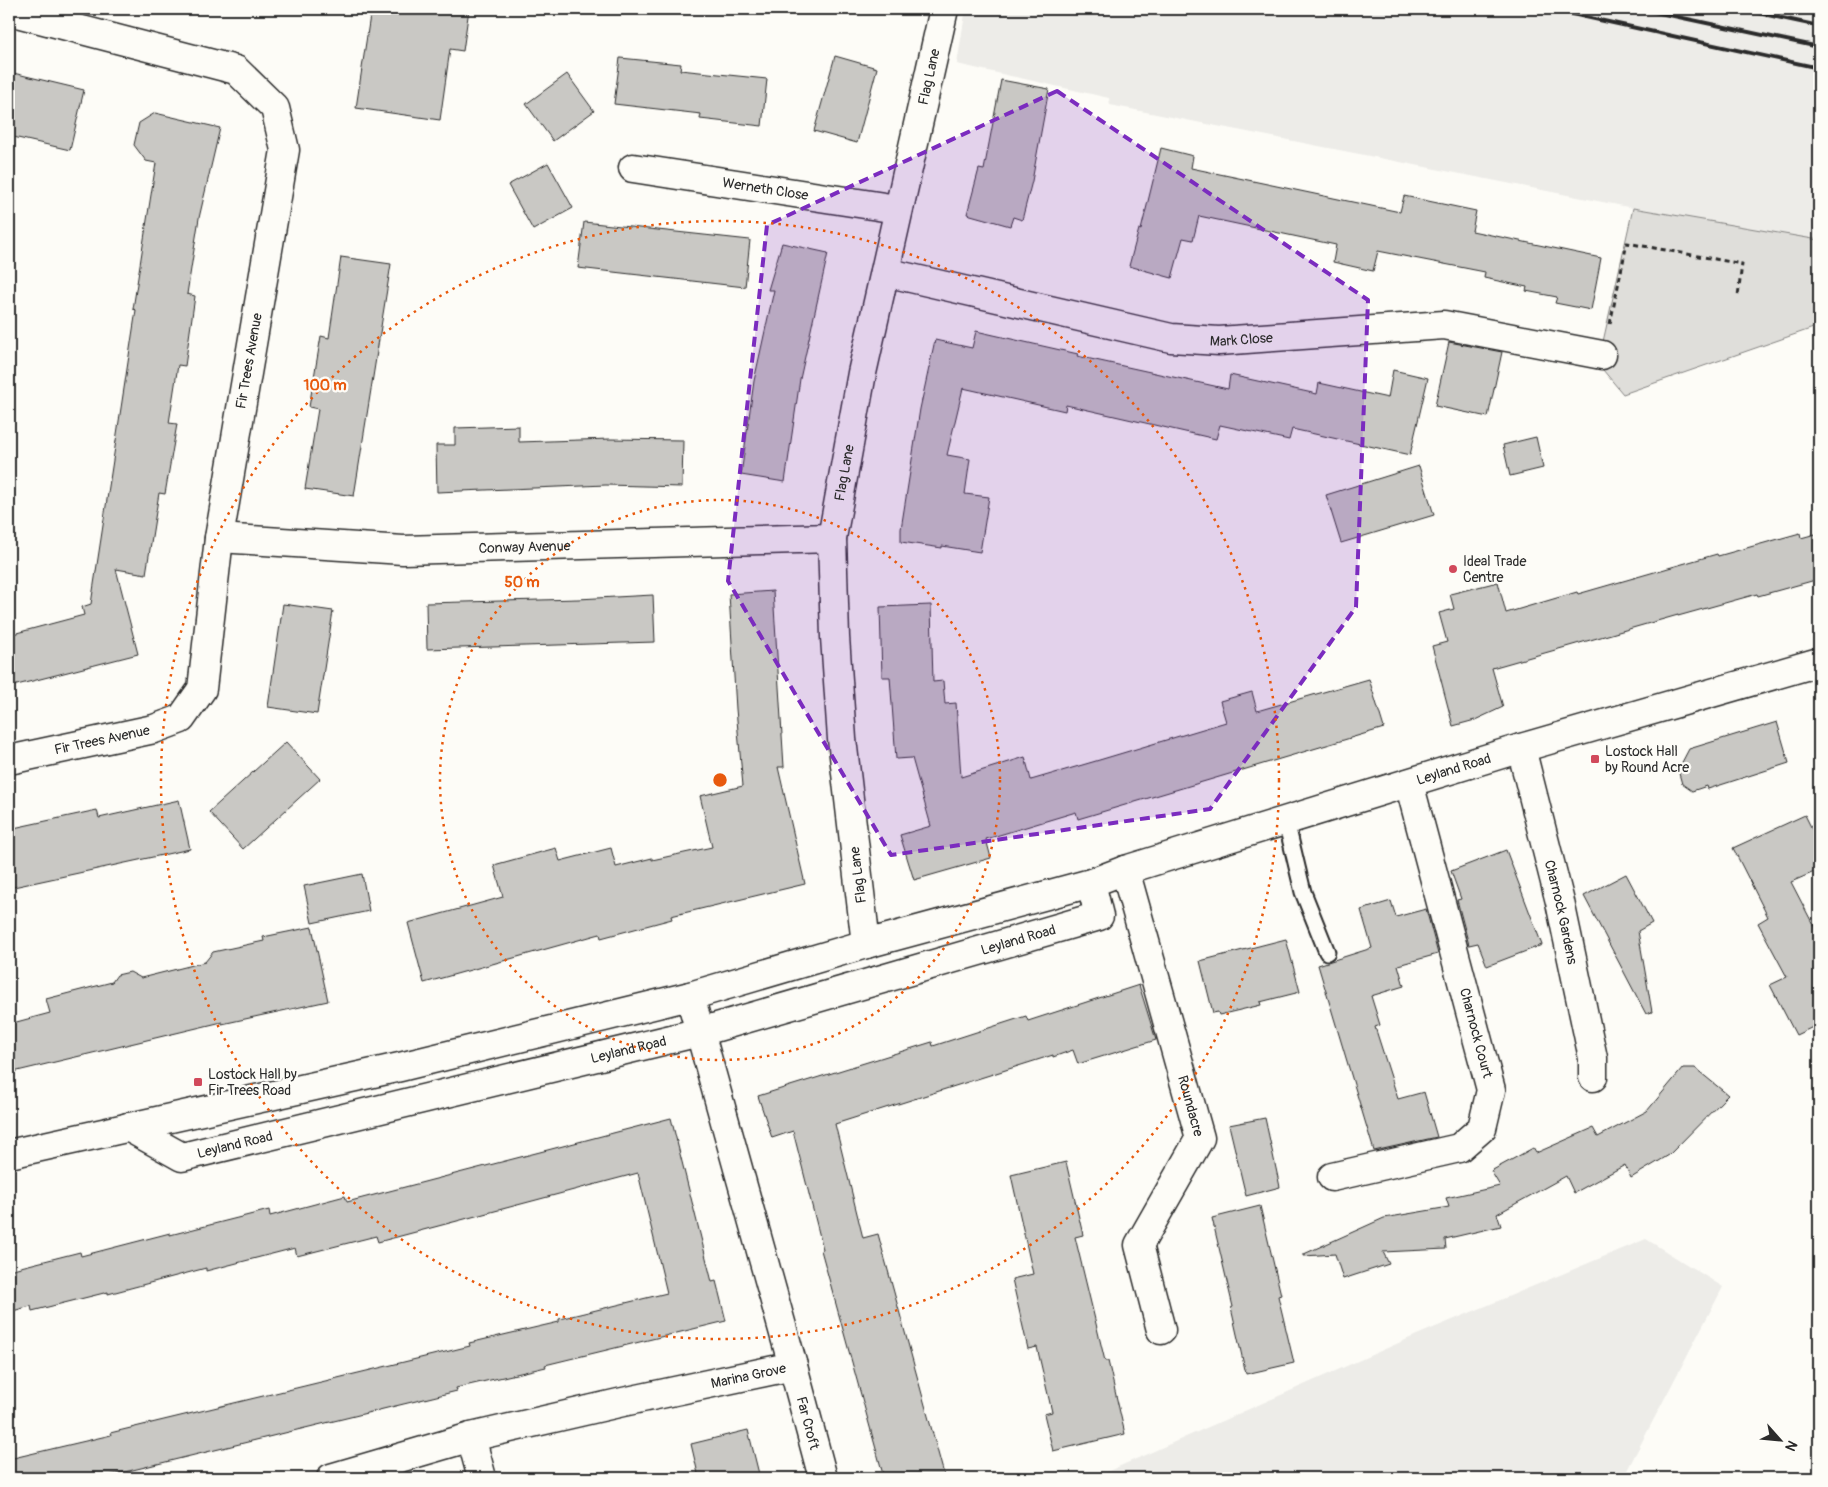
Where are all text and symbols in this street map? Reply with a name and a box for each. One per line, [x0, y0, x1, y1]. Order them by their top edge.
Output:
street label: Flag Lane [914, 47, 943, 107]
street label: Werneth Close [721, 174, 810, 204]
street label: Fir Trees Avenue [232, 312, 266, 410]
street label: Mark Close [1209, 329, 1274, 350]
text: 100 m [304, 376, 346, 395]
street label: Flag Lane [830, 443, 857, 502]
street label: Conway Avenue [478, 537, 571, 556]
place label: Ideal Trade Centre [1463, 553, 1527, 586]
marker: Ideal Trade Centre [1447, 563, 1459, 575]
text: 50 m [505, 573, 539, 592]
street label: Fir Trees Avenue [53, 722, 151, 758]
place label: Lostock Hall by Round Acre [1605, 743, 1689, 776]
street label: Leyland Road [1414, 749, 1493, 788]
marker: Lostock Hall by Round Acre [1589, 753, 1601, 765]
centre of rings [711, 771, 729, 789]
street label: Flag Lane [846, 846, 870, 904]
street label: Charnock Gardens [1541, 858, 1582, 967]
street label: Leyland Road [979, 921, 1058, 958]
street label: Charnock Court [1456, 986, 1496, 1080]
street label: Leyland Road [589, 1032, 668, 1067]
place label: Lostock Hall by Fir Trees Road [208, 1066, 297, 1099]
street label: Roundacre [1174, 1073, 1208, 1139]
marker: Lostock Hall by Fir Trees Road [192, 1076, 204, 1088]
street label: Leyland Road [195, 1127, 274, 1162]
street label: Marina Grove [709, 1359, 788, 1392]
street label: Far Croft [793, 1395, 824, 1452]
north arrow [1756, 1414, 1806, 1464]
text: N [1781, 1438, 1801, 1454]

